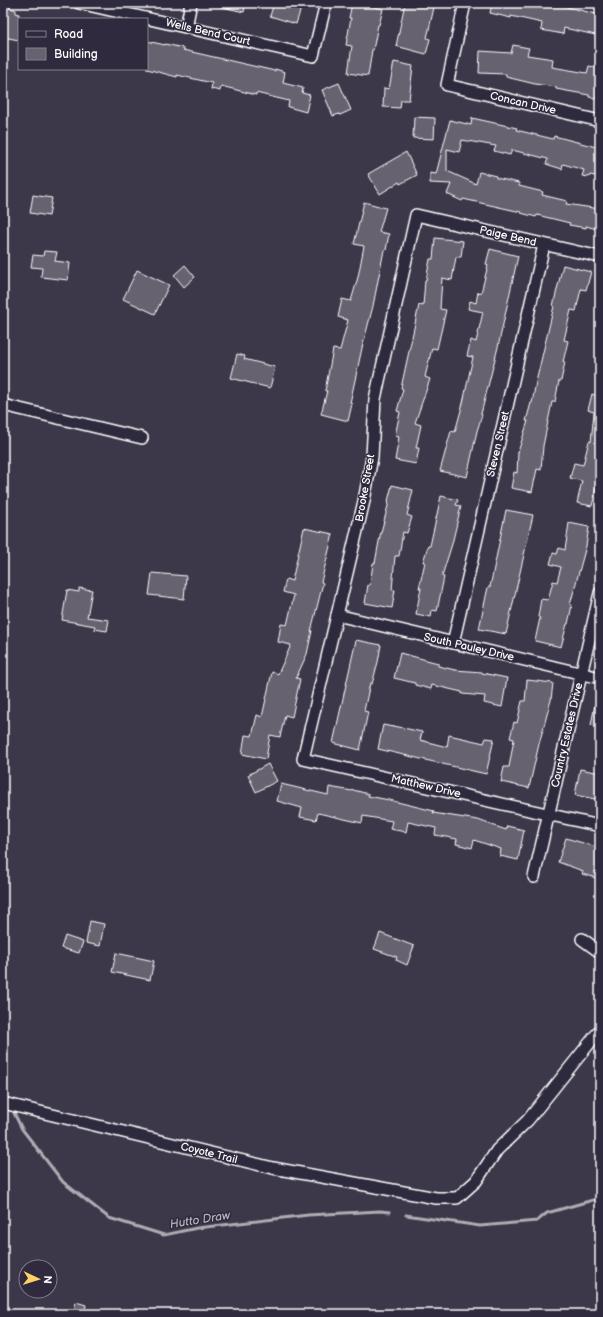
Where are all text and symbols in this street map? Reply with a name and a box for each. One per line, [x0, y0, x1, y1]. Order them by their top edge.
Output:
street label: Wells Bend Court [164, 16, 252, 48]
legend [18, 18, 148, 70]
text: Road [54, 27, 83, 42]
text: Building [54, 47, 98, 62]
street label: Concan Drive [489, 89, 558, 117]
street label: Paige Bend [478, 223, 538, 249]
street label: Steven Street [484, 409, 512, 478]
street label: Brooke Street [353, 453, 377, 523]
street label: South Pauley Drive [423, 630, 516, 664]
street label: Country Estates Drive [549, 681, 586, 789]
street label: Matthew Drive [390, 772, 463, 800]
street label: Coyote Trail [179, 1140, 239, 1166]
water label: Hutto Draw [169, 1208, 232, 1232]
north arrow [18, 1259, 58, 1299]
text: N [41, 1275, 54, 1284]

